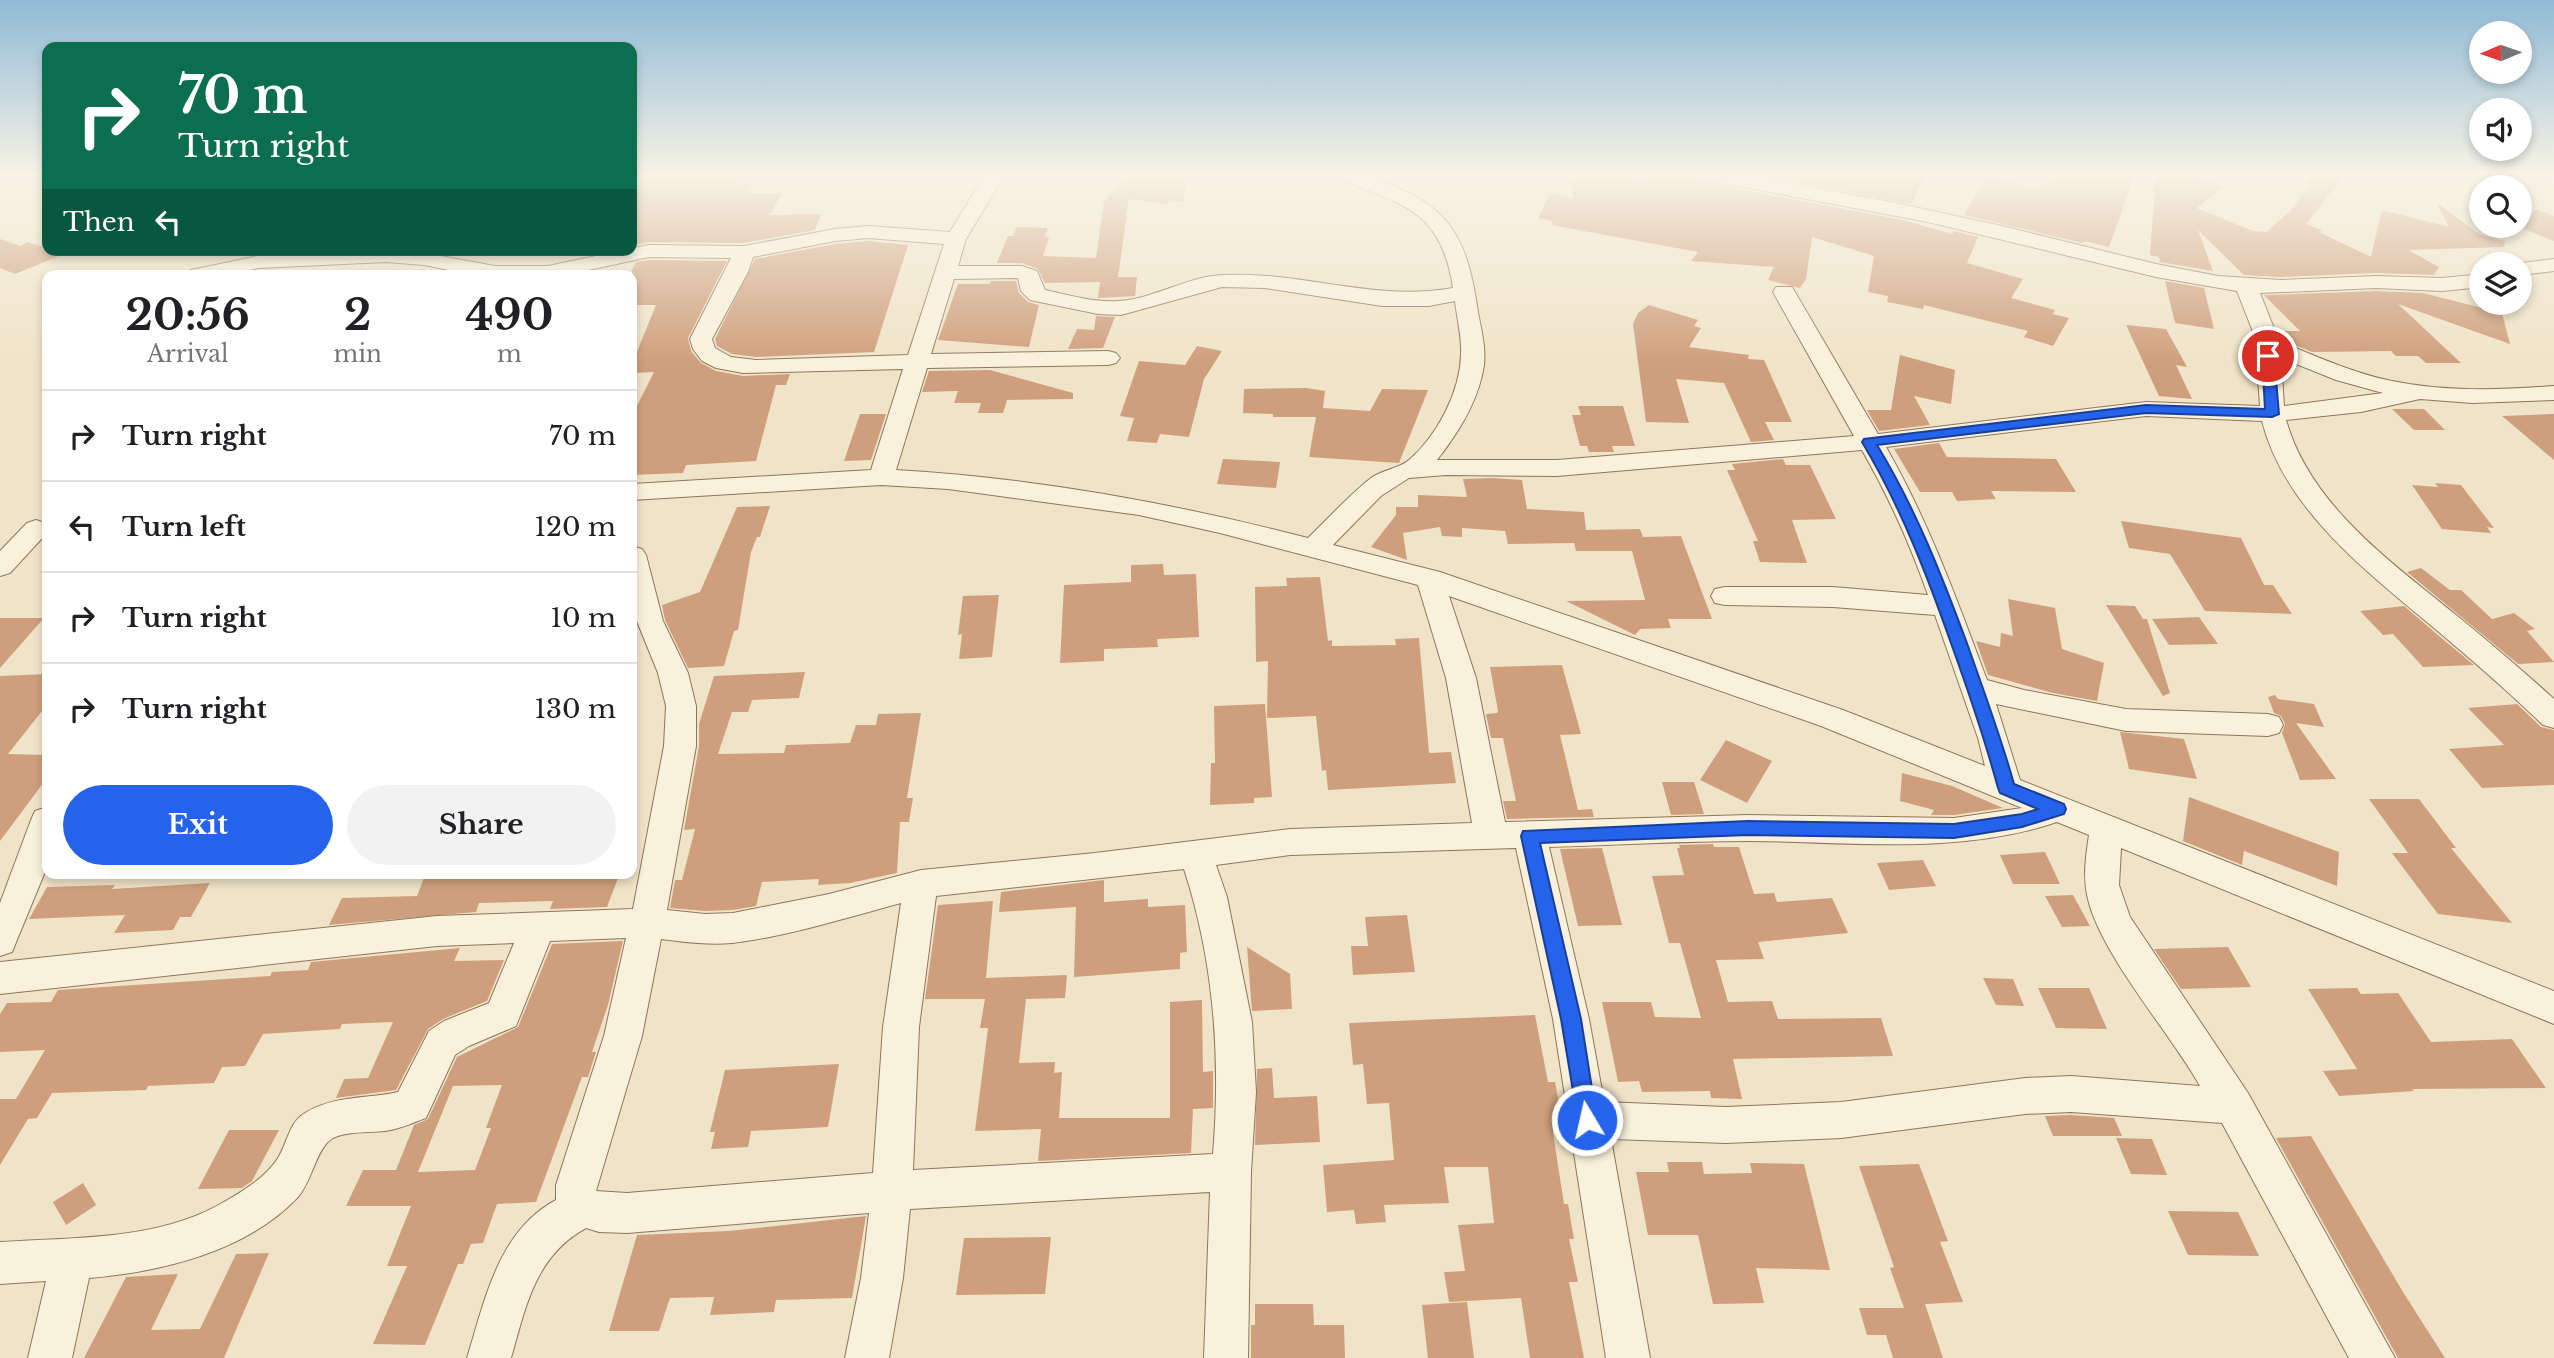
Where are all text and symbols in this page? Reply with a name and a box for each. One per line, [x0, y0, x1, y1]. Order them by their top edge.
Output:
north arrow [2469, 21, 2532, 84]
map controls [2469, 21, 2532, 315]
text: 70 m [178, 65, 308, 126]
icon: right [63, 70, 154, 161]
button: sound [2469, 98, 2532, 161]
text: Turn right [178, 126, 349, 166]
button: search [2469, 175, 2532, 238]
icon: left [149, 203, 187, 241]
text: Then [63, 206, 135, 238]
button: layers [2469, 252, 2532, 315]
text: 20:56 [126, 289, 250, 341]
text: 2 [344, 289, 371, 341]
text: 490 [465, 289, 553, 341]
pin [2238, 326, 2298, 386]
icon: arrive [2249, 337, 2287, 375]
text: Arrival [147, 340, 228, 368]
text: min [334, 340, 382, 368]
text: m [497, 340, 522, 368]
icon: right [63, 417, 101, 455]
text: Turn right [122, 420, 267, 452]
text: 70 m [549, 420, 616, 452]
icon: left [63, 508, 101, 546]
text: Turn left [122, 511, 246, 543]
text: 120 m [534, 511, 616, 543]
icon: right [63, 599, 101, 637]
text: Turn right [122, 602, 267, 634]
text: 10 m [550, 602, 616, 634]
icon: right [63, 690, 101, 728]
text: Turn right [122, 693, 267, 725]
text: 130 m [534, 693, 616, 725]
button: Exit [63, 785, 333, 865]
button: Share [347, 785, 616, 865]
position arrow [1550, 1083, 1624, 1157]

